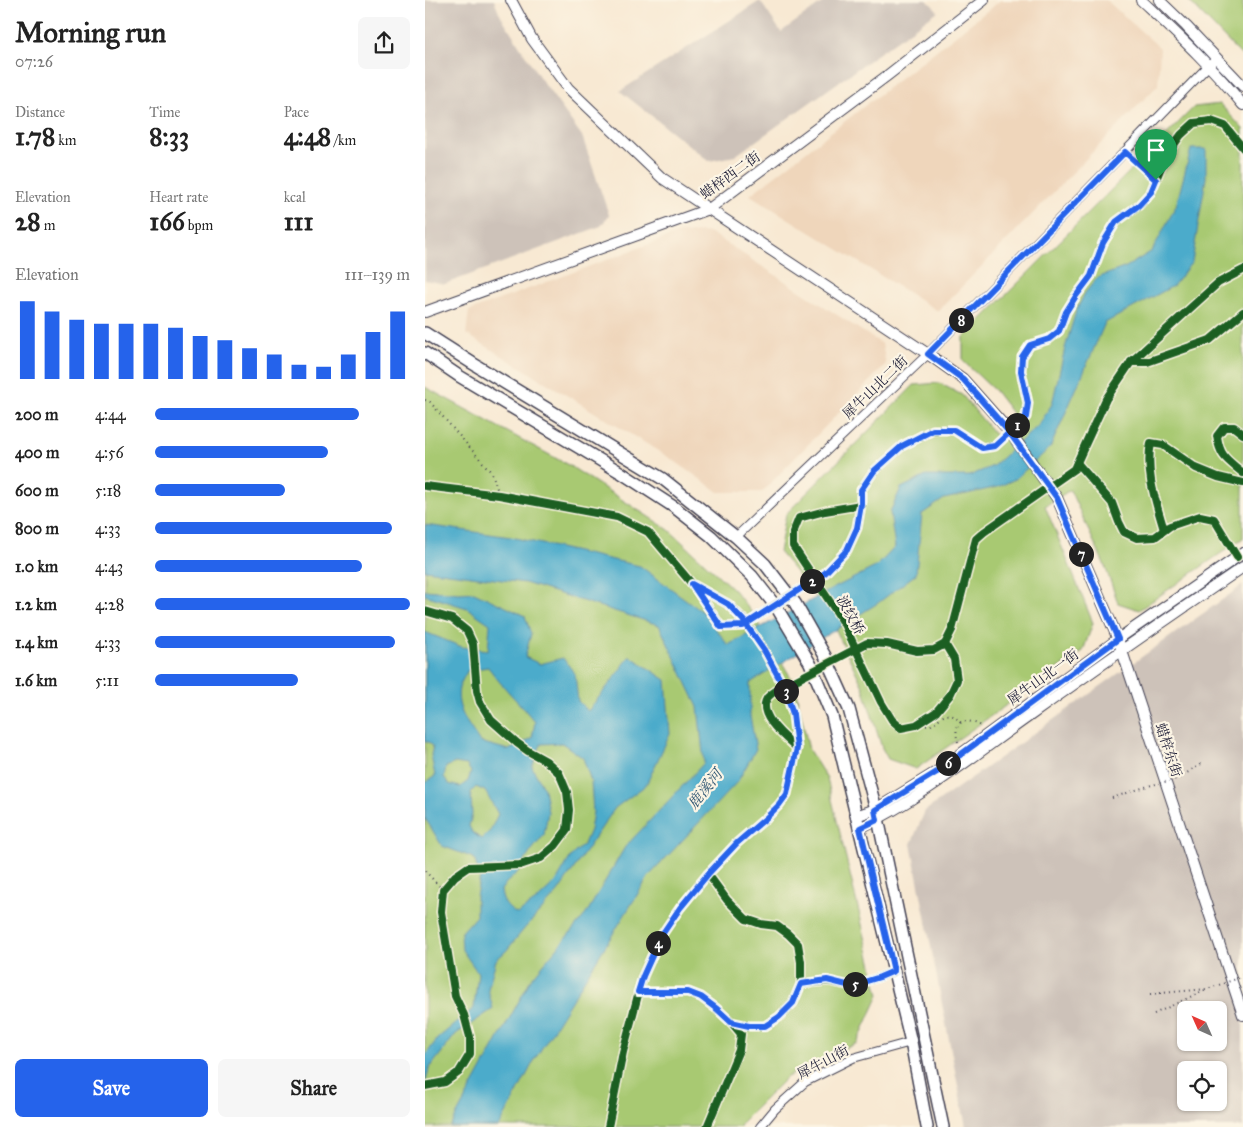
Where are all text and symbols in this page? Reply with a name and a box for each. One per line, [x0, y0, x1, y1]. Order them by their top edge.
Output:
text: Morning run [15, 15, 166, 50]
button: share [358, 17, 410, 69]
text: 07:26 [15, 52, 53, 71]
text: Distance [15, 104, 65, 121]
text: Time [149, 104, 180, 121]
text: Pace [284, 104, 309, 121]
text: 1.78 [15, 121, 55, 152]
text: 8:33 [149, 121, 189, 152]
text: 4:48 [284, 121, 331, 152]
pin [1135, 129, 1177, 180]
text: km [55, 132, 77, 149]
text: /km [331, 132, 356, 149]
icon: arrive [1142, 136, 1170, 164]
street label: 蜡梓西二街 [697, 148, 764, 203]
text: Elevation [15, 189, 71, 206]
text: Heart rate [149, 189, 208, 206]
text: kcal [284, 189, 306, 206]
text: 28 [15, 206, 41, 237]
text: 166 [149, 206, 185, 237]
text: 111 [284, 206, 313, 237]
text: m [41, 217, 55, 234]
text: bpm [185, 217, 213, 234]
text: Elevation [15, 265, 79, 284]
text: 111–139 m [344, 265, 410, 284]
pin: 8 [949, 308, 973, 332]
text: 8 [958, 312, 965, 329]
street label: 犀牛山北二街 [839, 352, 911, 423]
text: 200 m [15, 405, 58, 424]
text: 4:44 [95, 405, 126, 424]
pin: 1 [1005, 412, 1029, 438]
text: 1 [1015, 417, 1020, 434]
text: 400 m [15, 443, 59, 462]
text: 4:56 [95, 443, 124, 462]
text: 600 m [15, 481, 59, 500]
text: 5:18 [95, 481, 121, 500]
text: 800 m [15, 519, 59, 538]
text: 4:33 [95, 519, 121, 538]
pin: 7 [1069, 542, 1093, 566]
text: 7 [1078, 546, 1085, 563]
text: 1.0 km [15, 557, 58, 576]
text: 4:43 [95, 557, 123, 576]
pin: 2 [799, 568, 825, 594]
text: 2 [809, 573, 816, 590]
street label: 波纹桥 [833, 593, 868, 638]
text: 1.2 km [15, 595, 57, 614]
text: 4:28 [95, 595, 124, 614]
text: 1.4 km [15, 633, 58, 652]
text: 4:33 [95, 633, 121, 652]
street label: 犀牛山北一街 [1004, 646, 1082, 709]
text: 1.6 km [15, 671, 57, 690]
text: 5:11 [95, 671, 119, 690]
pin: 3 [773, 678, 799, 704]
text: 3 [784, 683, 789, 700]
street label: 蜡梓东街 [1152, 721, 1185, 779]
pin: 6 [935, 750, 961, 776]
text: 6 [945, 755, 952, 772]
water label: 鹿溪河 [684, 764, 728, 812]
pin: 4 [645, 930, 671, 956]
text: 4 [655, 935, 662, 952]
pin: 5 [843, 972, 867, 996]
text: 5 [852, 976, 859, 993]
north arrow [1177, 1001, 1227, 1051]
map controls [1177, 1001, 1227, 1111]
street label: 犀牛山街 [795, 1042, 852, 1083]
button: Save [15, 1059, 208, 1117]
button: Share [218, 1059, 410, 1117]
button: locate [1177, 1061, 1227, 1111]

